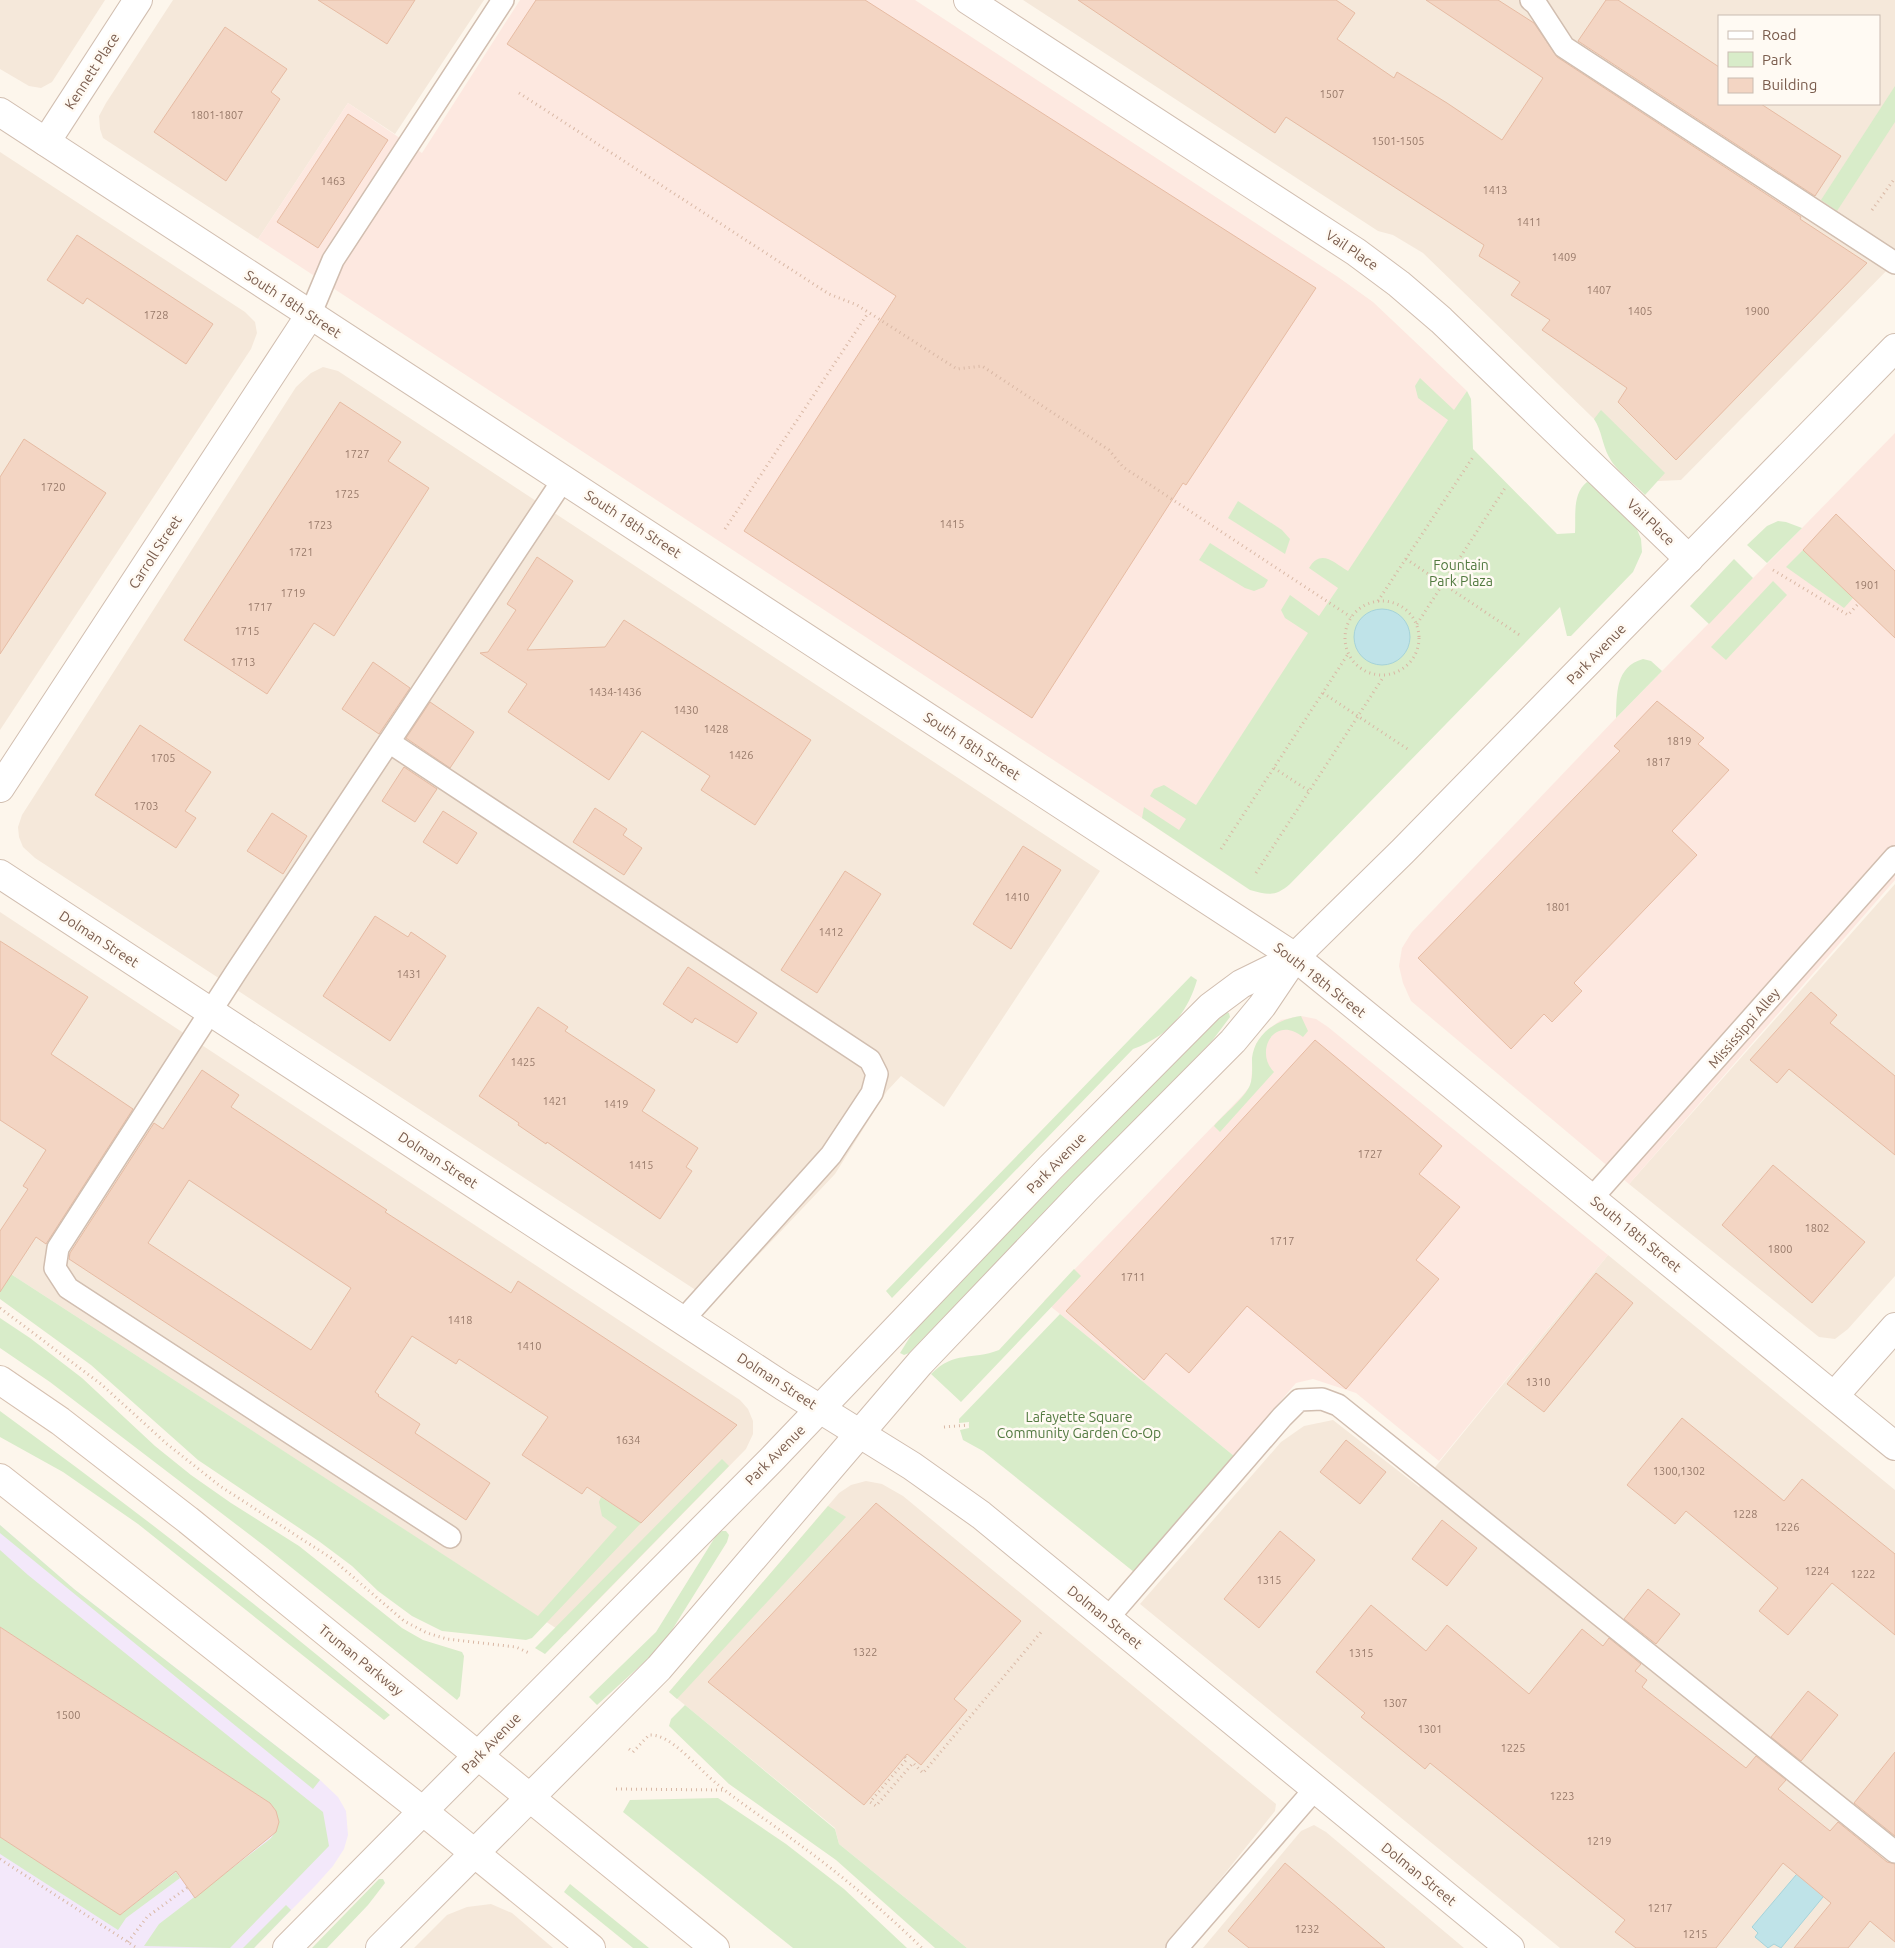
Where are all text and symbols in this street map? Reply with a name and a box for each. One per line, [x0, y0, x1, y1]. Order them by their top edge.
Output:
legend [1718, 15, 1880, 105]
text: Road [1762, 26, 1797, 43]
street label: Kennett Place [61, 30, 123, 112]
text: Park [1762, 51, 1792, 68]
text: Building [1762, 76, 1817, 93]
house number: 1507 [1320, 88, 1344, 100]
house number: 1801-1807 [191, 109, 243, 121]
house number: 1501-1505 [1372, 135, 1424, 147]
house number: 1463 [321, 175, 345, 187]
house number: 1413 [1483, 184, 1507, 196]
house number: 1411 [1517, 216, 1541, 228]
street label: Vail Place [1323, 227, 1381, 273]
house number: 1409 [1552, 251, 1576, 263]
street label: South 18th Street [242, 267, 345, 341]
house number: 1407 [1587, 284, 1611, 296]
house number: 1405 [1628, 305, 1652, 317]
house number: 1900 [1745, 305, 1769, 317]
house number: 1728 [144, 309, 168, 321]
house number: 1727 [345, 448, 369, 460]
house number: 1720 [41, 481, 65, 493]
street label: South 18th Street [582, 487, 685, 561]
house number: 1725 [335, 488, 359, 500]
street label: Vail Place [1624, 496, 1678, 548]
street label: Carroll Street [125, 512, 185, 592]
house number: 1415 [940, 518, 964, 530]
house number: 1723 [308, 519, 332, 531]
house number: 1721 [289, 546, 313, 558]
park label: Fountain Park Plaza [1429, 557, 1493, 589]
house number: 1901 [1855, 579, 1879, 591]
house number: 1719 [281, 587, 305, 599]
house number: 1717 [248, 601, 272, 613]
street label: Park Avenue [1563, 620, 1629, 688]
house number: 1715 [235, 625, 259, 637]
house number: 1713 [231, 656, 255, 668]
house number: 1434-1436 [589, 686, 641, 698]
house number: 1430 [674, 704, 698, 716]
street label: South 18th Street [921, 709, 1024, 783]
house number: 1428 [704, 723, 728, 735]
house number: 1819 [1667, 735, 1691, 747]
house number: 1426 [729, 749, 753, 761]
house number: 1705 [151, 752, 175, 764]
house number: 1817 [1646, 756, 1670, 768]
house number: 1703 [134, 800, 158, 812]
house number: 1410 [1005, 891, 1029, 903]
house number: 1801 [1546, 901, 1570, 913]
street label: Dolman Street [56, 907, 142, 971]
house number: 1412 [819, 926, 843, 938]
street label: South 18th Street [1271, 939, 1369, 1021]
house number: 1431 [397, 968, 421, 980]
street label: Mississippi Alley [1705, 985, 1783, 1071]
house number: 1425 [511, 1056, 535, 1068]
house number: 1421 [543, 1095, 567, 1107]
house number: 1419 [604, 1098, 628, 1110]
street label: Dolman Street [395, 1128, 481, 1192]
street label: Park Avenue [1023, 1129, 1089, 1197]
house number: 1727 [1358, 1148, 1382, 1160]
house number: 1415 [629, 1159, 653, 1171]
street label: South 18th Street [1588, 1193, 1685, 1276]
house number: 1802 [1805, 1222, 1829, 1234]
house number: 1717 [1270, 1235, 1294, 1247]
house number: 1800 [1768, 1243, 1792, 1255]
house number: 1711 [1121, 1271, 1145, 1283]
house number: 1418 [448, 1314, 472, 1326]
house number: 1410 [517, 1340, 541, 1352]
street label: Dolman Street [734, 1349, 820, 1413]
house number: 1310 [1526, 1376, 1550, 1388]
park label: Lafayette Square Community Garden Co-Op [997, 1409, 1161, 1441]
street label: Park Avenue [742, 1422, 808, 1488]
house number: 1634 [616, 1434, 640, 1446]
house number: 1300,1302 [1653, 1465, 1705, 1477]
house number: 1228 [1733, 1508, 1757, 1520]
house number: 1226 [1775, 1521, 1799, 1533]
house number: 1224 [1805, 1565, 1829, 1577]
house number: 1222 [1851, 1568, 1875, 1580]
house number: 1315 [1257, 1574, 1281, 1586]
street label: Dolman Street [1064, 1582, 1146, 1652]
street label: Truman Parkway [316, 1621, 407, 1699]
house number: 1322 [853, 1646, 877, 1658]
house number: 1315 [1349, 1647, 1373, 1659]
house number: 1307 [1383, 1697, 1407, 1709]
house number: 1500 [56, 1709, 80, 1721]
street label: Park Avenue [458, 1709, 524, 1777]
house number: 1301 [1418, 1723, 1442, 1735]
house number: 1225 [1501, 1742, 1525, 1754]
house number: 1223 [1550, 1790, 1574, 1802]
house number: 1219 [1587, 1835, 1611, 1847]
street label: Dolman Street [1378, 1839, 1460, 1909]
house number: 1217 [1648, 1902, 1672, 1914]
house number: 1232 [1295, 1923, 1319, 1935]
house number: 1215 [1683, 1928, 1707, 1940]

